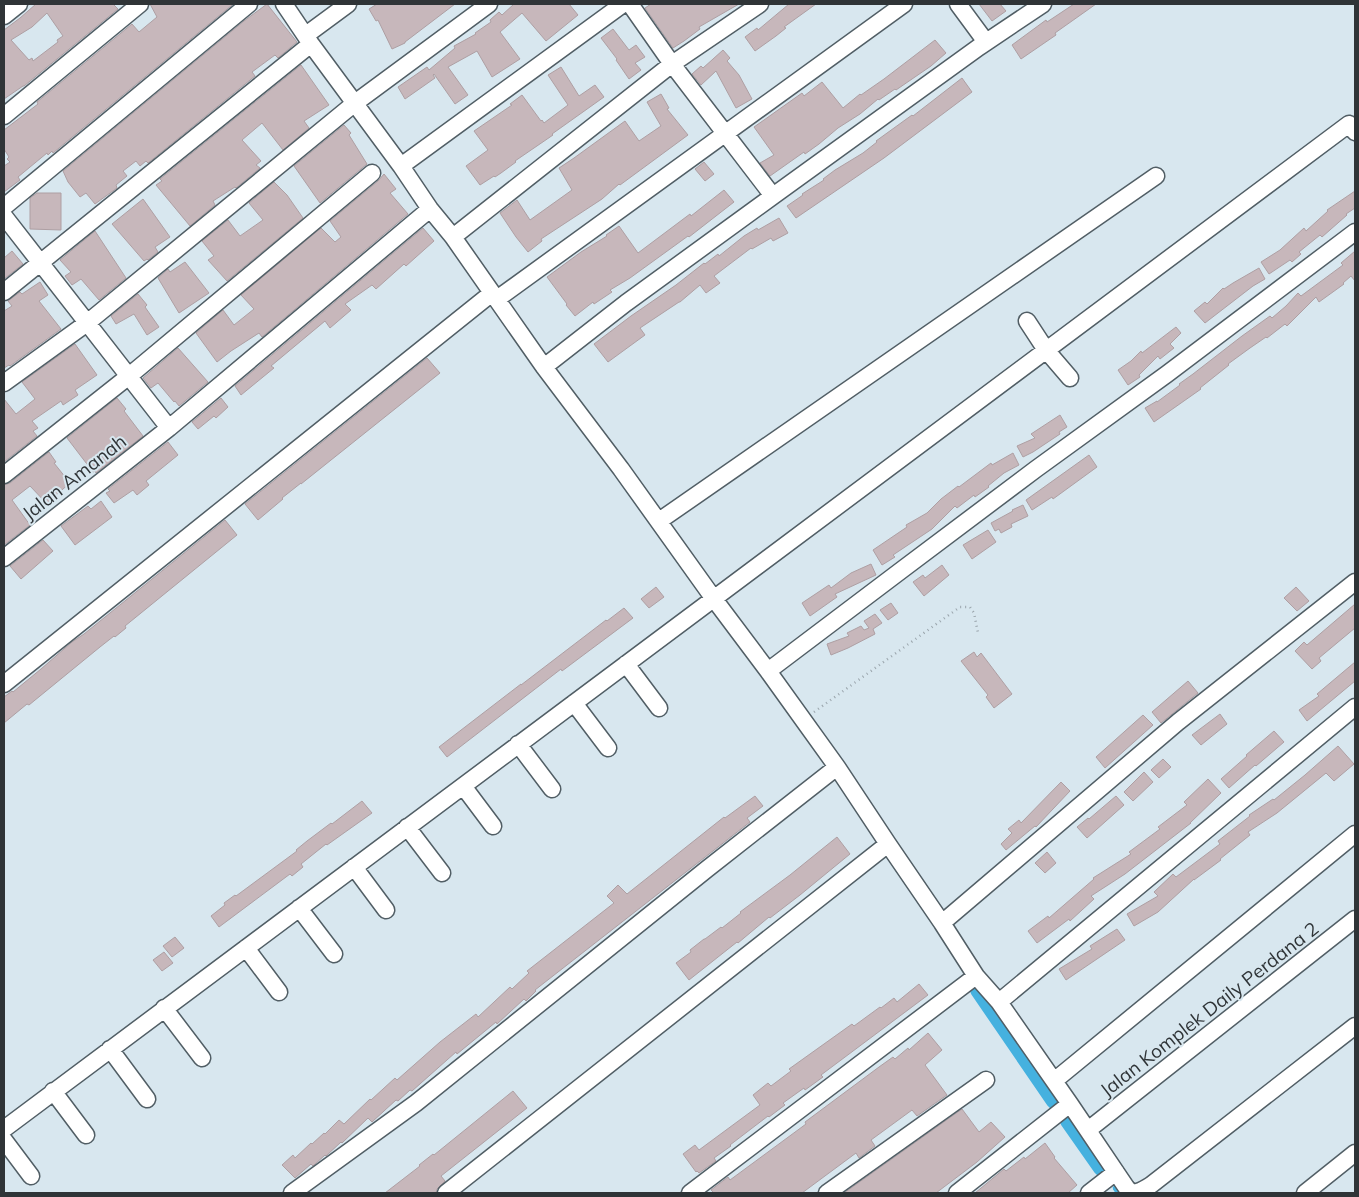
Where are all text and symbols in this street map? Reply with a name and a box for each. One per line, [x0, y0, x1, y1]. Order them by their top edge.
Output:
street label: Jalan Amanah [17, 429, 131, 525]
street label: Jalan Komplek Daily Perdana 2 [1095, 916, 1323, 1102]

